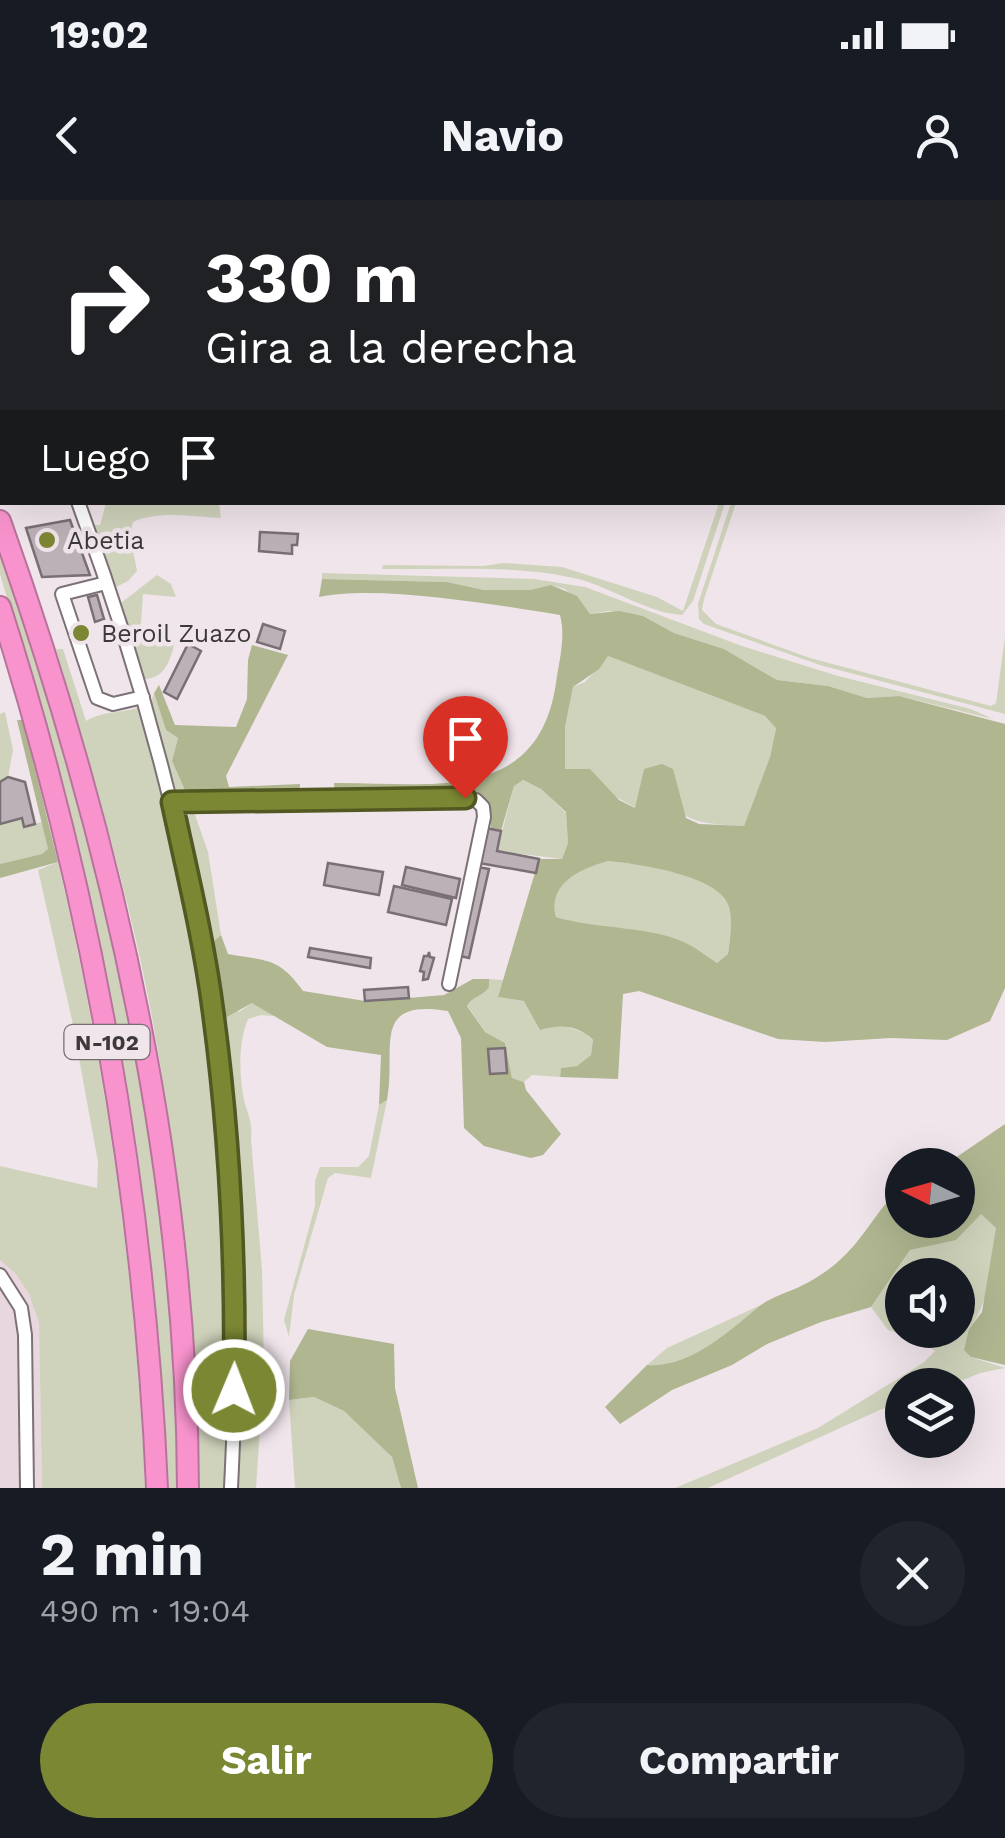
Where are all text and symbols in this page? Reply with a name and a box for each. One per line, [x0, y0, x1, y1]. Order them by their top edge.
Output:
text: 19:02 [50, 13, 148, 57]
icon: back [40, 108, 95, 163]
icon: person [910, 108, 965, 163]
text: Navio [441, 109, 564, 162]
text: 330 m [205, 237, 419, 319]
icon: right [40, 240, 170, 370]
text: Gira a la derecha [205, 321, 577, 374]
icon: arrive [171, 430, 226, 485]
text: Luego [40, 436, 151, 480]
place label: Abetia [67, 526, 145, 555]
marker: Abetia [36, 529, 58, 551]
place label: Beroil Zuazo [101, 619, 252, 648]
marker: Beroil Zuazo [70, 622, 92, 644]
pin [423, 696, 508, 799]
icon: arrive [438, 711, 493, 766]
road number: N-102 [64, 1025, 150, 1059]
north arrow [885, 1148, 975, 1238]
map controls [885, 1148, 975, 1458]
button: sound [885, 1258, 975, 1348]
position arrow [182, 1338, 286, 1442]
button: layers [885, 1368, 975, 1458]
text: 2 min [40, 1519, 204, 1590]
button: close [860, 1521, 965, 1626]
text: 490 m · 19:04 [40, 1592, 250, 1630]
button: Salir [40, 1703, 493, 1818]
button: Compartir [513, 1703, 965, 1818]

